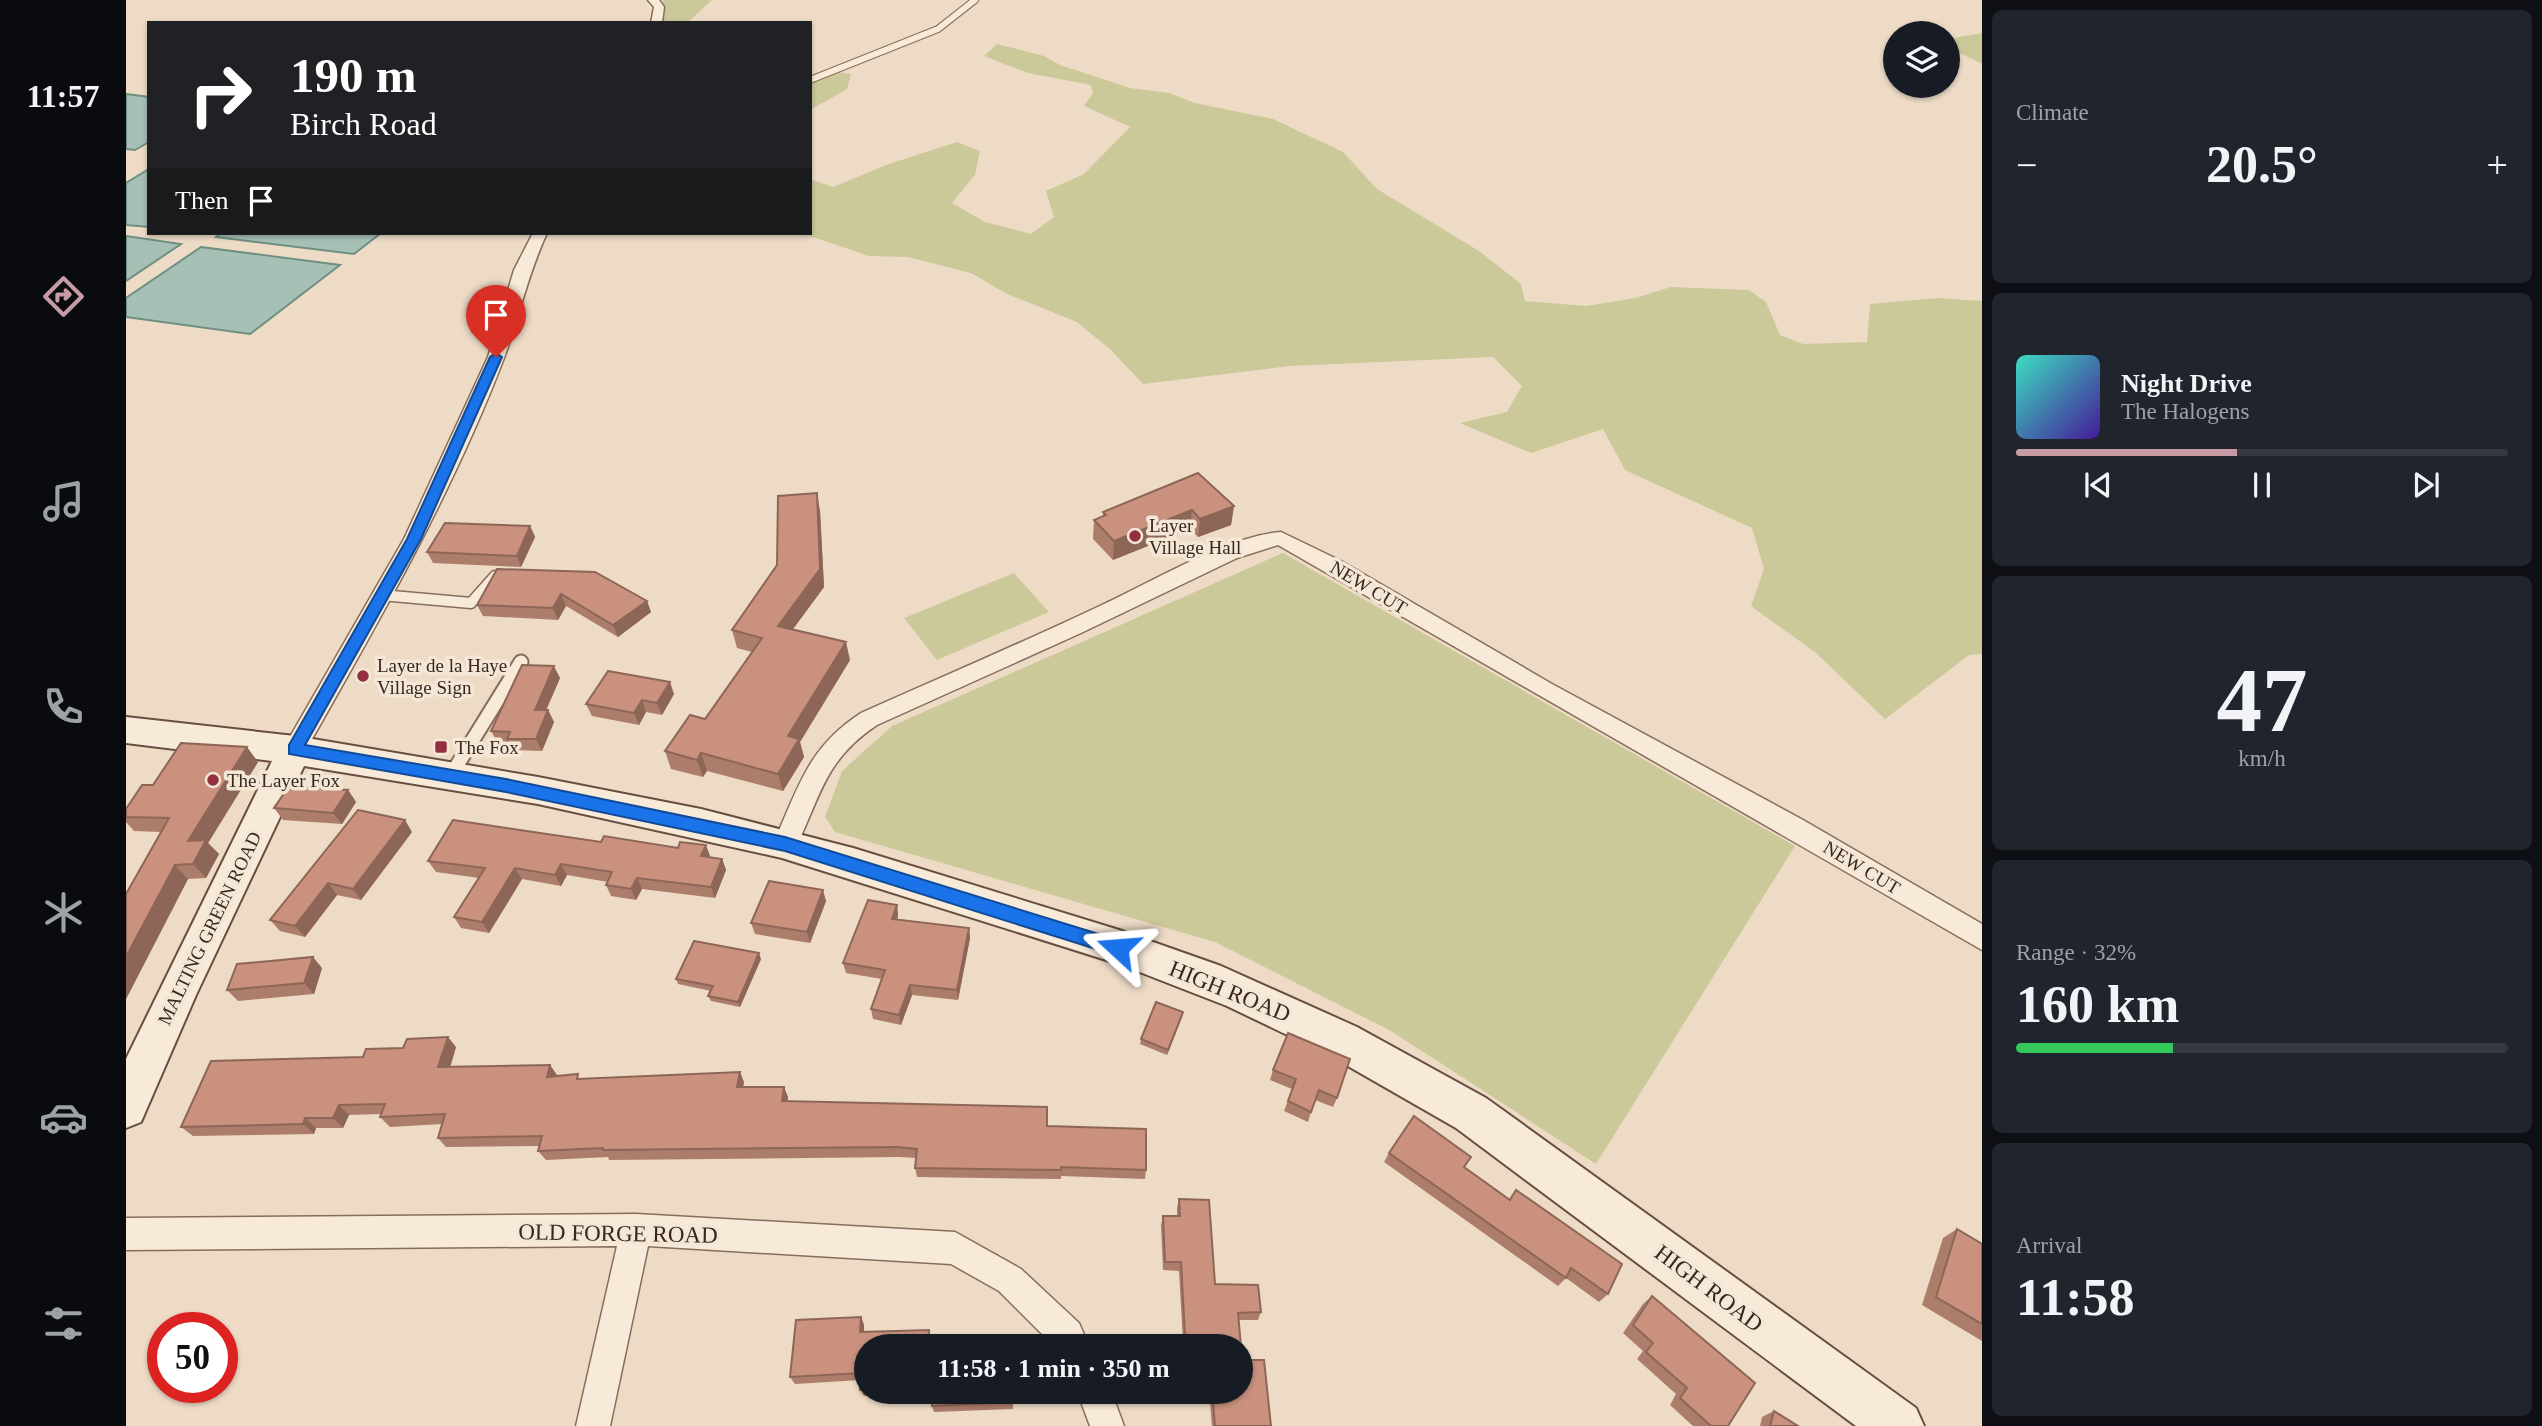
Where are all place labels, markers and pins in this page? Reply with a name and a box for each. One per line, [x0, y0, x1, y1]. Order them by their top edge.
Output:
pin [466, 285, 526, 357]
place label: Layer Village Hall [1149, 515, 1241, 558]
marker: Layer Village Hall [1127, 528, 1143, 544]
place label: Layer de la Haye Village Sign [377, 655, 507, 698]
marker: Layer de la Haye Village Sign [355, 668, 371, 684]
place label: The Fox [455, 737, 519, 758]
marker: The Fox [433, 739, 449, 755]
place label: The Layer Fox [227, 770, 340, 791]
marker: The Layer Fox [205, 772, 221, 788]

